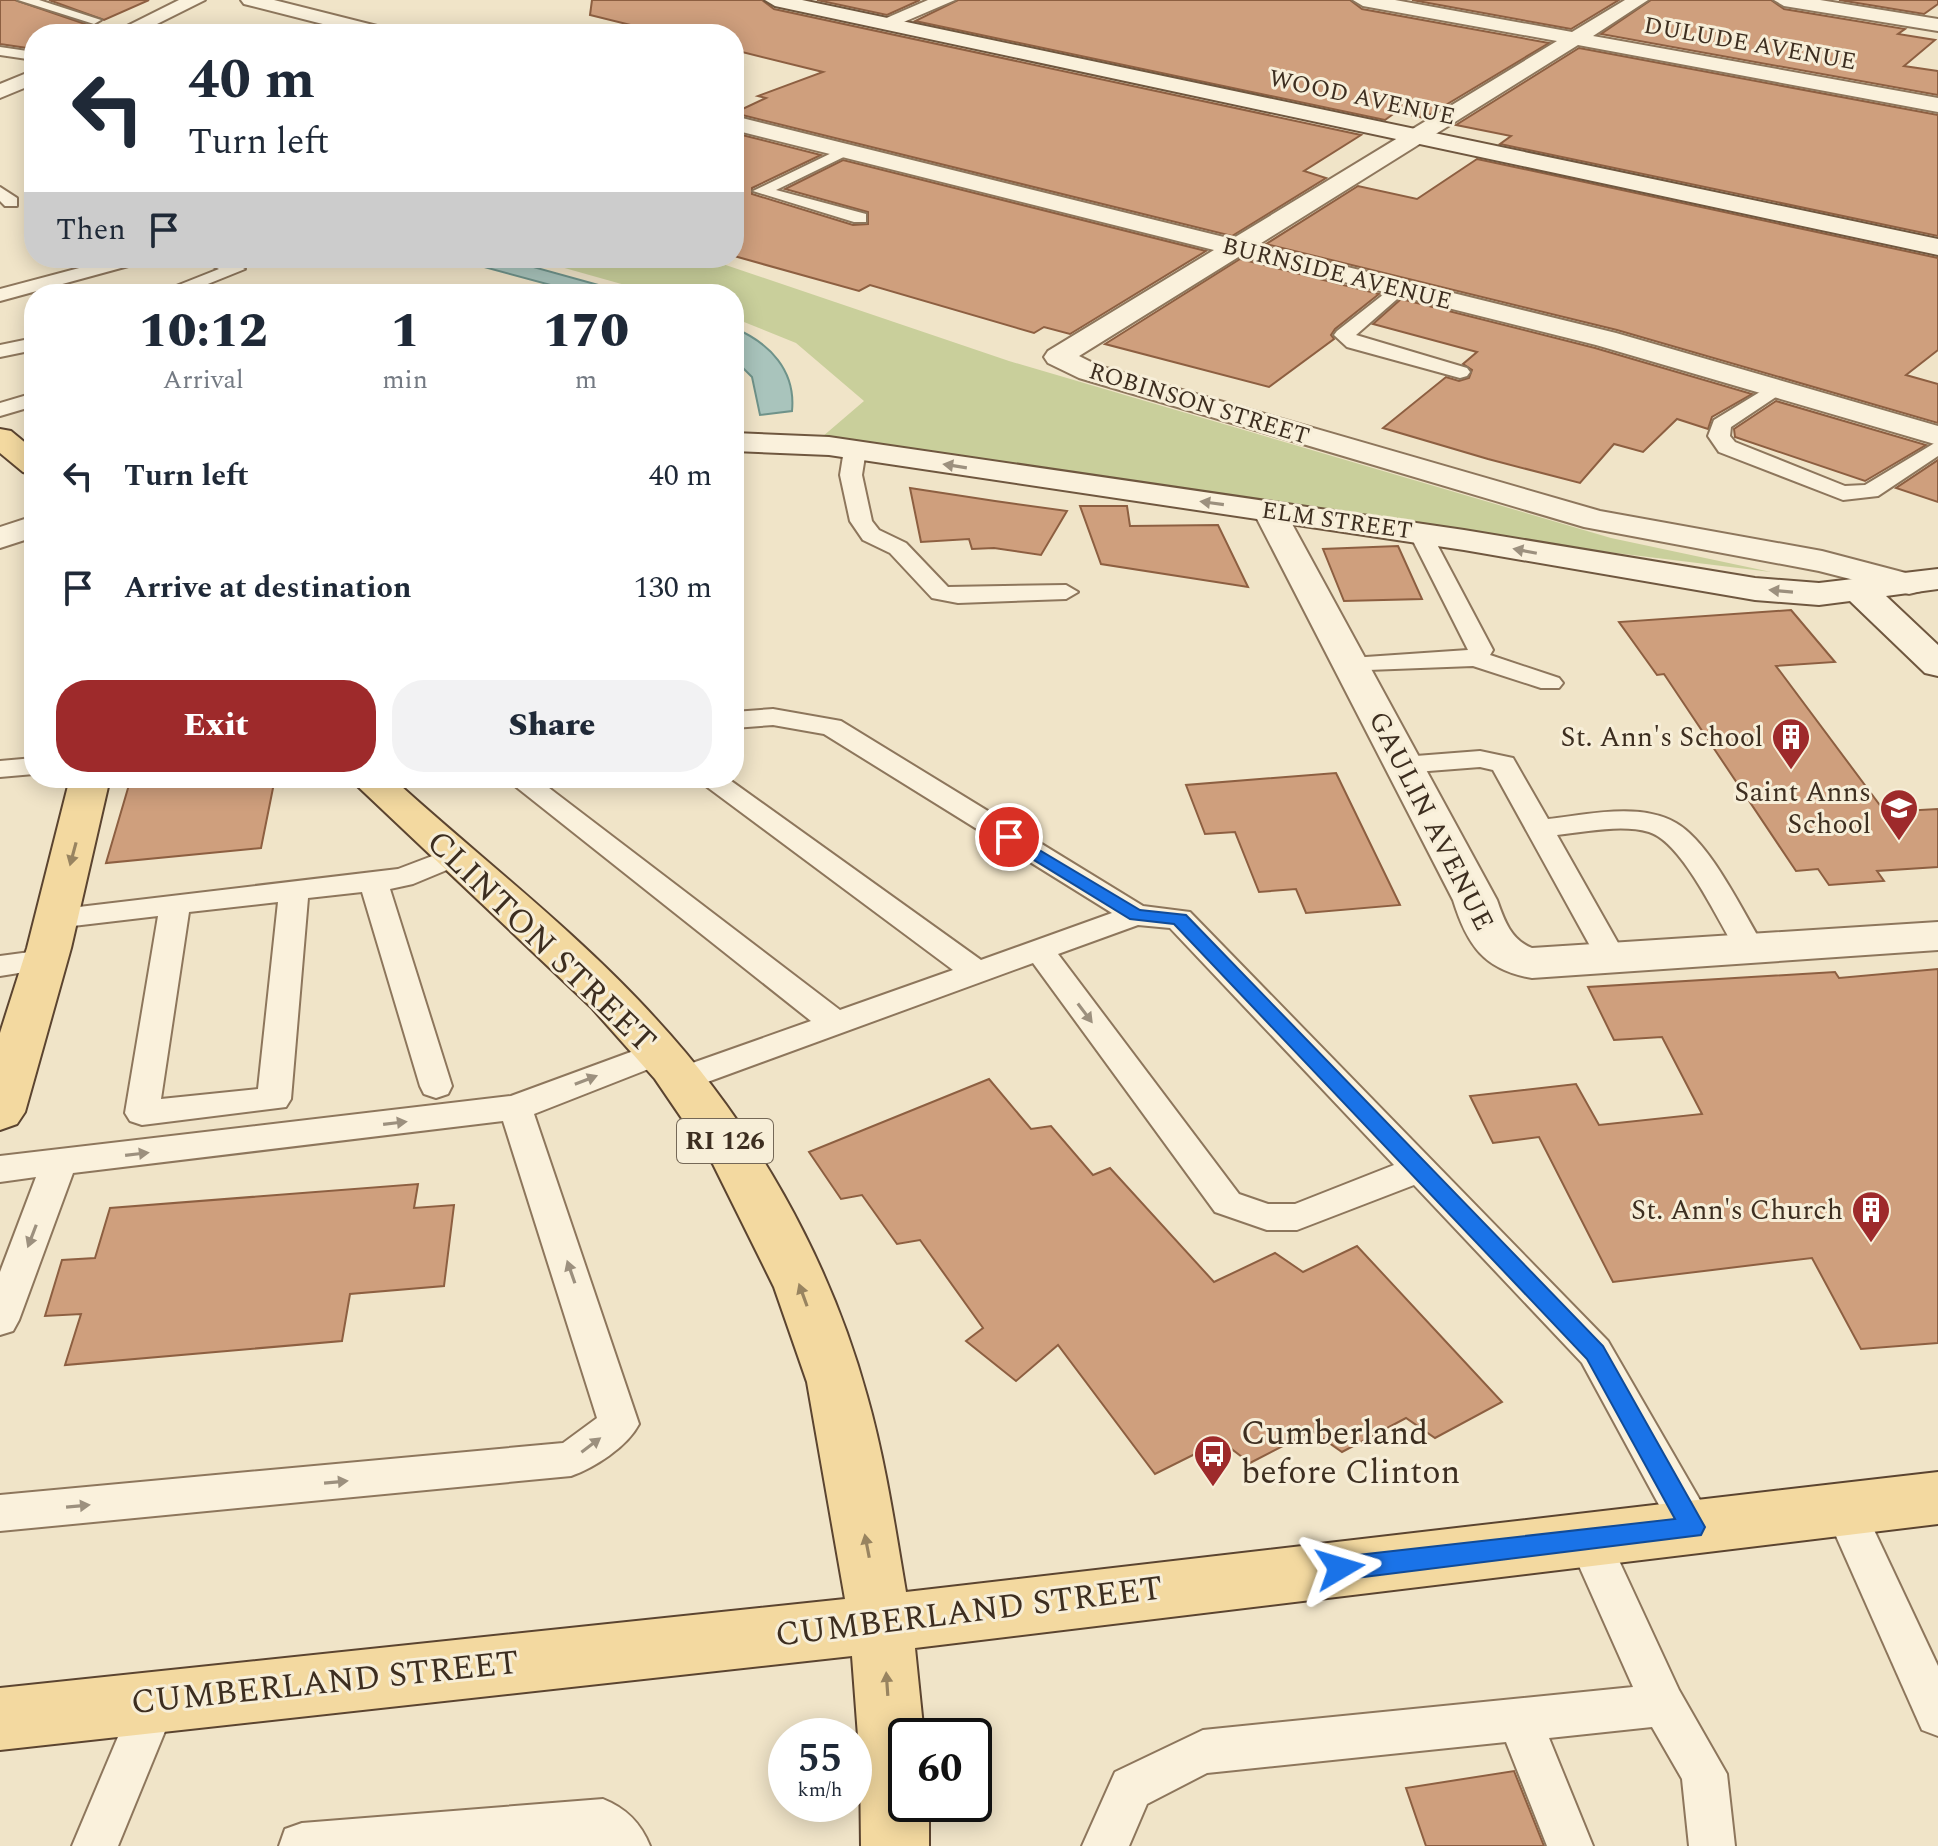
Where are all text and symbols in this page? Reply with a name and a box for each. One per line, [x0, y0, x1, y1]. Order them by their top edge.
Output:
street label: DULUDE AVENUE [1641, 8, 1859, 80]
text: 40 m [188, 38, 315, 123]
icon: left [56, 56, 160, 160]
street label: WOOD AVENUE [1265, 61, 1459, 135]
text: Turn left [188, 115, 329, 170]
text: Then [56, 207, 126, 253]
icon: arrive [142, 208, 186, 252]
street label: BURNSIDE AVENUE [1218, 228, 1456, 320]
text: 10:12 [139, 295, 268, 368]
text: 1 [391, 295, 420, 368]
text: 170 [543, 295, 629, 368]
street label: ROBINSON STREET [1084, 353, 1314, 455]
text: Arrival [163, 360, 244, 400]
text: min [382, 360, 428, 400]
text: m [575, 360, 597, 400]
text: Turn left [124, 453, 249, 499]
text: 40 m [649, 453, 712, 499]
icon: left [56, 454, 100, 498]
one-way arrow [942, 459, 967, 471]
street label: ELM STREET [1259, 493, 1415, 549]
one-way arrow [1200, 496, 1225, 509]
one-way arrow [1512, 545, 1537, 557]
text: Arrive at destination [124, 565, 411, 611]
text: 130 m [634, 565, 712, 611]
icon: arrive [56, 566, 100, 610]
one-way arrow [1769, 585, 1794, 598]
button: Exit [56, 680, 376, 772]
button: Share [392, 680, 712, 772]
street label: GAULIN AVENUE [1357, 704, 1505, 938]
place label: St. Ann's School [1561, 716, 1763, 759]
building icon: St. Ann's School [1770, 716, 1812, 771]
place label: Saint Anns School [1734, 771, 1871, 846]
school or university icon: Saint Anns School [1878, 787, 1920, 842]
pin [975, 803, 1043, 871]
icon: arrive [987, 815, 1031, 859]
street label: CLINTON STREET [414, 818, 668, 1066]
one-way arrow [67, 842, 79, 867]
one-way arrow [1077, 1003, 1093, 1023]
one-way arrow [574, 1074, 598, 1087]
one-way arrow [383, 1116, 408, 1129]
road number: RI 126 [677, 1119, 773, 1163]
one-way arrow [125, 1147, 150, 1160]
place label: St. Ann's Church [1631, 1189, 1843, 1232]
building icon: St. Ann's Church [1850, 1189, 1892, 1244]
one-way arrow [25, 1224, 38, 1248]
one-way arrow [564, 1260, 576, 1284]
one-way arrow [796, 1283, 809, 1307]
place label: Cumberland before Clinton [1241, 1408, 1460, 1499]
bus stop icon: Cumberland before Clinton [1192, 1433, 1234, 1488]
one-way arrow [580, 1438, 601, 1453]
one-way arrow [324, 1475, 349, 1488]
one-way arrow [66, 1499, 91, 1512]
position arrow [1298, 1526, 1382, 1610]
one-way arrow [861, 1533, 873, 1558]
street label: CUMBERLAND STREET [772, 1562, 1166, 1662]
street label: CUMBERLAND STREET [128, 1637, 522, 1729]
one-way arrow [880, 1671, 893, 1696]
speed limit sign: 60 [888, 1718, 992, 1822]
text: 55 [798, 1729, 842, 1790]
text: km/h [798, 1775, 843, 1805]

